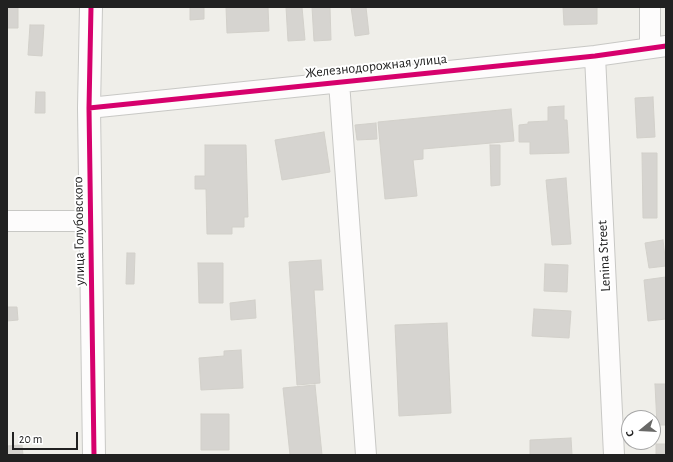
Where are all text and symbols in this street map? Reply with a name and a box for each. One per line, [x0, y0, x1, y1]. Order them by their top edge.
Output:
street label: Железнодорожная улица [304, 50, 448, 82]
street label: улица Голубовского [70, 176, 88, 286]
street label: Lenina Street [594, 220, 614, 292]
north arrow [621, 410, 661, 450]
scale bar [14, 424, 80, 450]
text: С [624, 429, 636, 438]
text: 20 m [19, 433, 42, 445]

